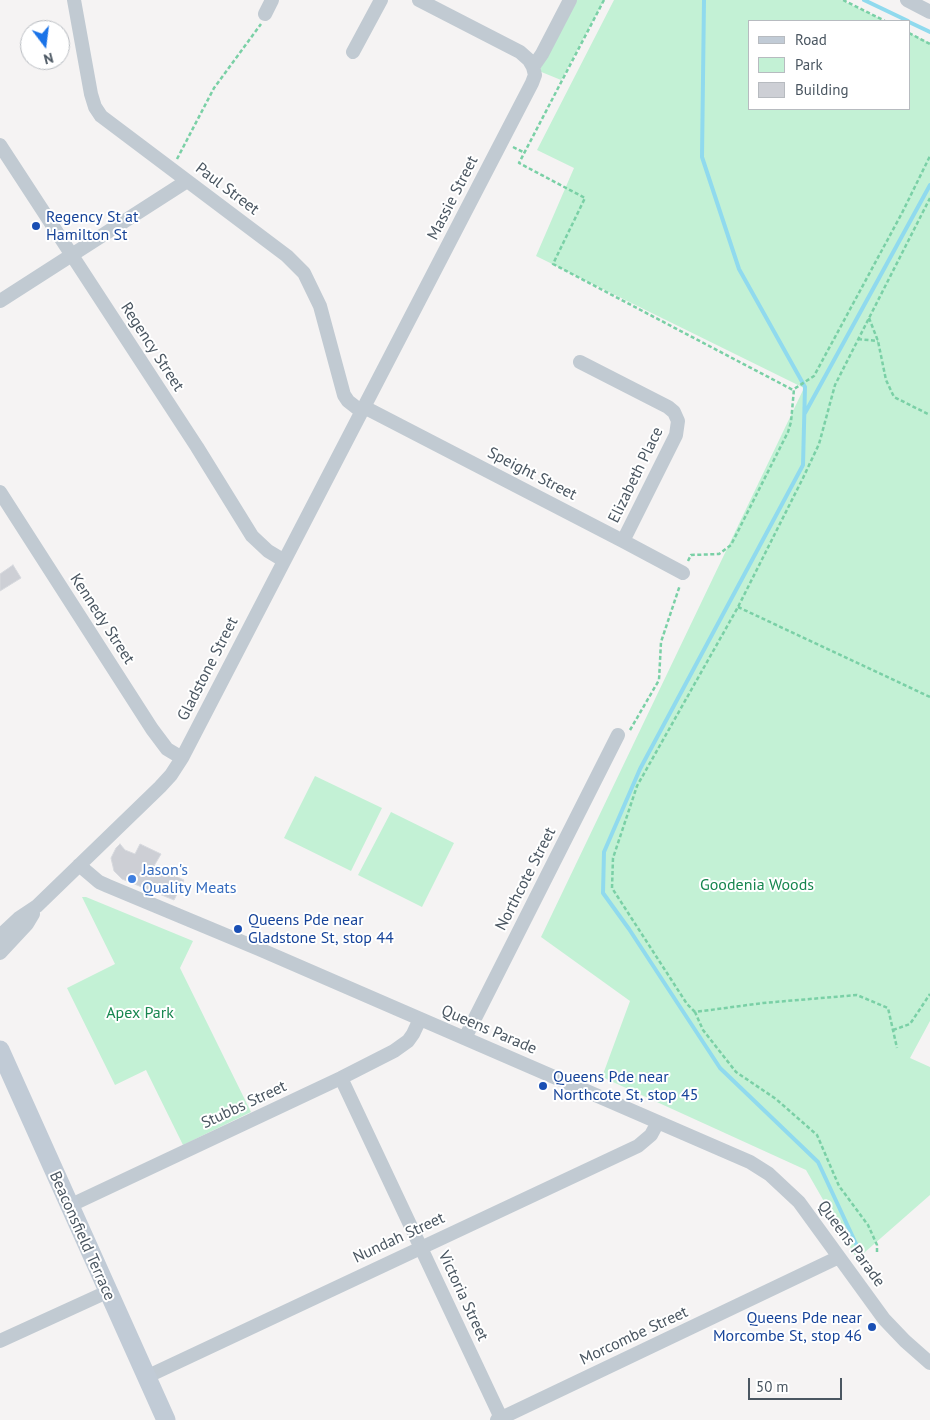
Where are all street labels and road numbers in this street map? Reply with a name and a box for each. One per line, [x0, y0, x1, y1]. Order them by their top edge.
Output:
street label: Massie Street [424, 153, 482, 243]
street label: Paul Street [191, 159, 263, 219]
street label: Regency Street [116, 299, 188, 395]
street label: Elizabeth Place [604, 424, 668, 526]
street label: Speight Street [484, 443, 580, 505]
street label: Kennedy Street [66, 570, 138, 668]
street label: Gladstone Street [174, 614, 242, 724]
street label: Northcote Street [492, 824, 560, 934]
street label: Queens Parade [438, 1001, 540, 1059]
street label: Stubbs Street [198, 1077, 290, 1133]
street label: Beaconsfield Terrace [45, 1168, 119, 1304]
street label: Queens Parade [813, 1197, 889, 1291]
street label: Nundah Street [350, 1208, 448, 1268]
street label: Victoria Street [434, 1248, 492, 1344]
street label: Morcombe Street [577, 1303, 691, 1369]

